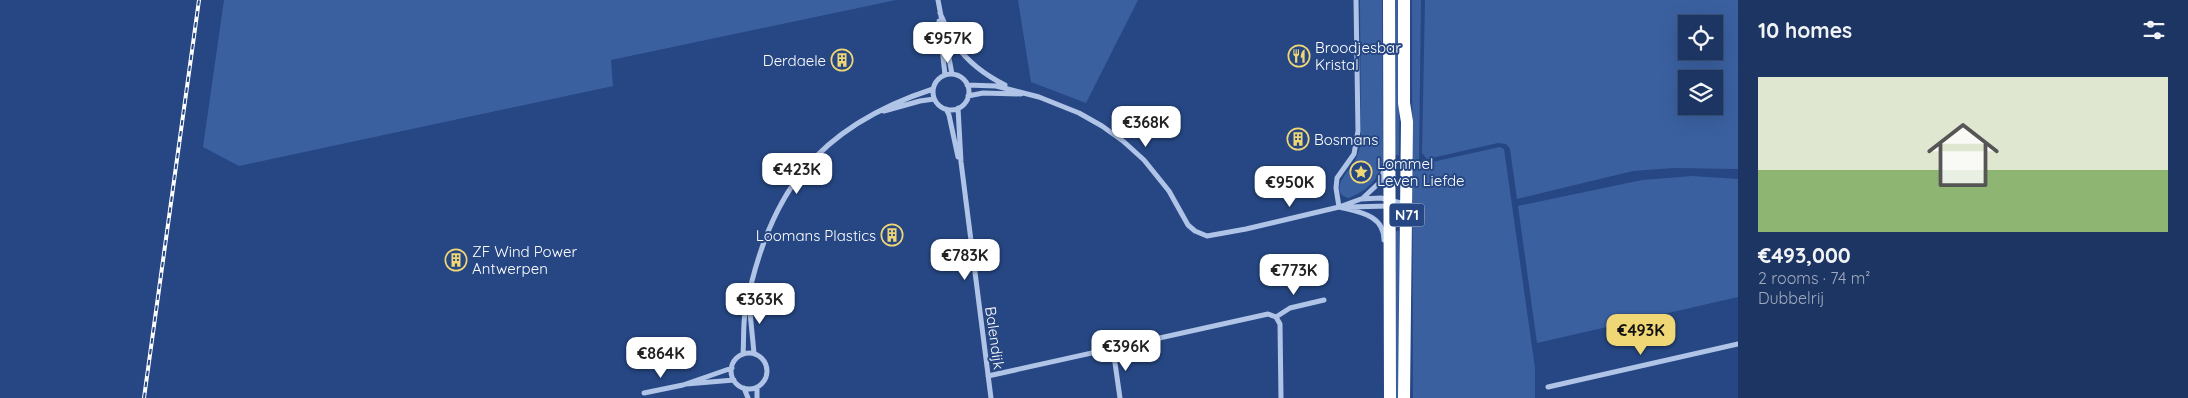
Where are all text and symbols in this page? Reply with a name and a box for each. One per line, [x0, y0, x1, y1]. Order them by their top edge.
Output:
map controls [1678, 15, 1723, 115]
button: locate [1678, 15, 1723, 60]
icon: filters [2140, 16, 2168, 44]
text: 10 homes [1758, 17, 1852, 43]
pin: €957K [913, 22, 983, 64]
text: €957K [924, 28, 972, 48]
place label: Broodjesbar Kristal [1315, 38, 1401, 74]
restaurant icon: Broodjesbar Kristal [1287, 44, 1311, 68]
building icon: Derdaele [830, 48, 854, 72]
place label: Derdaele [763, 51, 826, 70]
button: layers [1678, 70, 1723, 115]
pin: €368K [1111, 106, 1181, 148]
icon: home [1918, 110, 2008, 200]
text: €368K [1123, 112, 1169, 132]
building icon: Bosmans [1286, 127, 1310, 151]
place label: Bosmans [1314, 130, 1378, 149]
pin: €423K [762, 152, 832, 195]
place label: Lommel Leven Liefde [1377, 154, 1465, 190]
text: €423K [773, 159, 821, 179]
place icon: Lommel Leven Liefde [1349, 160, 1373, 184]
pin: €950K [1255, 166, 1325, 208]
text: €950K [1266, 172, 1314, 192]
road number: N71 [1390, 204, 1424, 226]
building icon: Loomans Plastics [880, 223, 904, 247]
place label: Loomans Plastics [756, 226, 876, 245]
pin: €783K [930, 238, 1000, 281]
place label: ZF Wind Power Antwerpen [472, 242, 577, 278]
text: €493,000 [1758, 242, 1851, 268]
text: €783K [942, 245, 988, 265]
building icon: ZF Wind Power Antwerpen [444, 248, 468, 272]
pin: €773K [1259, 254, 1329, 296]
text: €773K [1271, 260, 1317, 280]
text: 2 rooms · 74 m² [1758, 268, 1870, 288]
pin: €363K [725, 282, 795, 325]
text: Dubbelrij [1758, 288, 1825, 308]
text: €363K [737, 289, 783, 309]
street label: Balendijk [981, 305, 1009, 371]
pin: €493K [1606, 314, 1676, 356]
text: €493K [1617, 320, 1665, 340]
pin: €396K [1091, 330, 1161, 372]
pin: €864K [626, 336, 696, 379]
text: €396K [1102, 336, 1150, 356]
text: €864K [637, 343, 685, 363]

